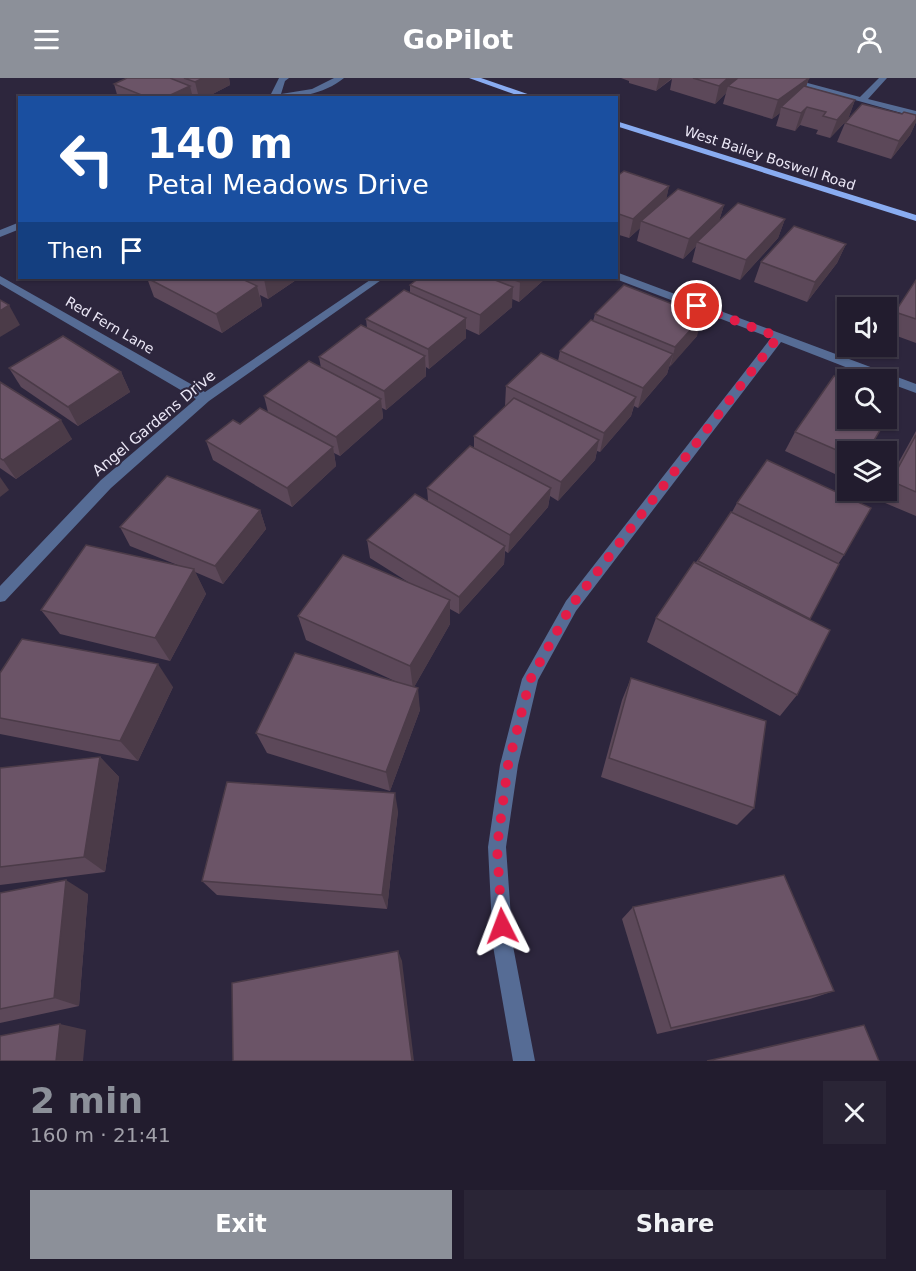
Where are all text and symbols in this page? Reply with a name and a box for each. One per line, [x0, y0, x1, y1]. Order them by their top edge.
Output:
icon: menu [30, 23, 63, 56]
icon: person [853, 23, 886, 56]
text: GoPilot [403, 24, 513, 55]
text: 140 m [147, 119, 293, 168]
icon: left [48, 120, 126, 198]
street label: West Bailey Boswell Road [682, 123, 858, 193]
text: Petal Meadows Drive [147, 169, 429, 200]
icon: arrive [115, 234, 148, 267]
text: Then [48, 238, 103, 263]
pin [671, 280, 722, 331]
icon: arrive [680, 289, 713, 322]
street label: Red Fern Lane [63, 293, 157, 357]
map controls [837, 297, 897, 501]
button: sound [837, 297, 897, 357]
street label: Angel Gardens Drive [89, 366, 219, 480]
button: search [837, 369, 897, 429]
button: layers [837, 441, 897, 501]
position arrow [470, 894, 534, 958]
text: 2 min [30, 1080, 143, 1121]
button: close [823, 1081, 886, 1144]
text: 160 m · 21:41 [30, 1123, 171, 1147]
button: Exit [30, 1190, 452, 1259]
button: Share [464, 1190, 886, 1259]

